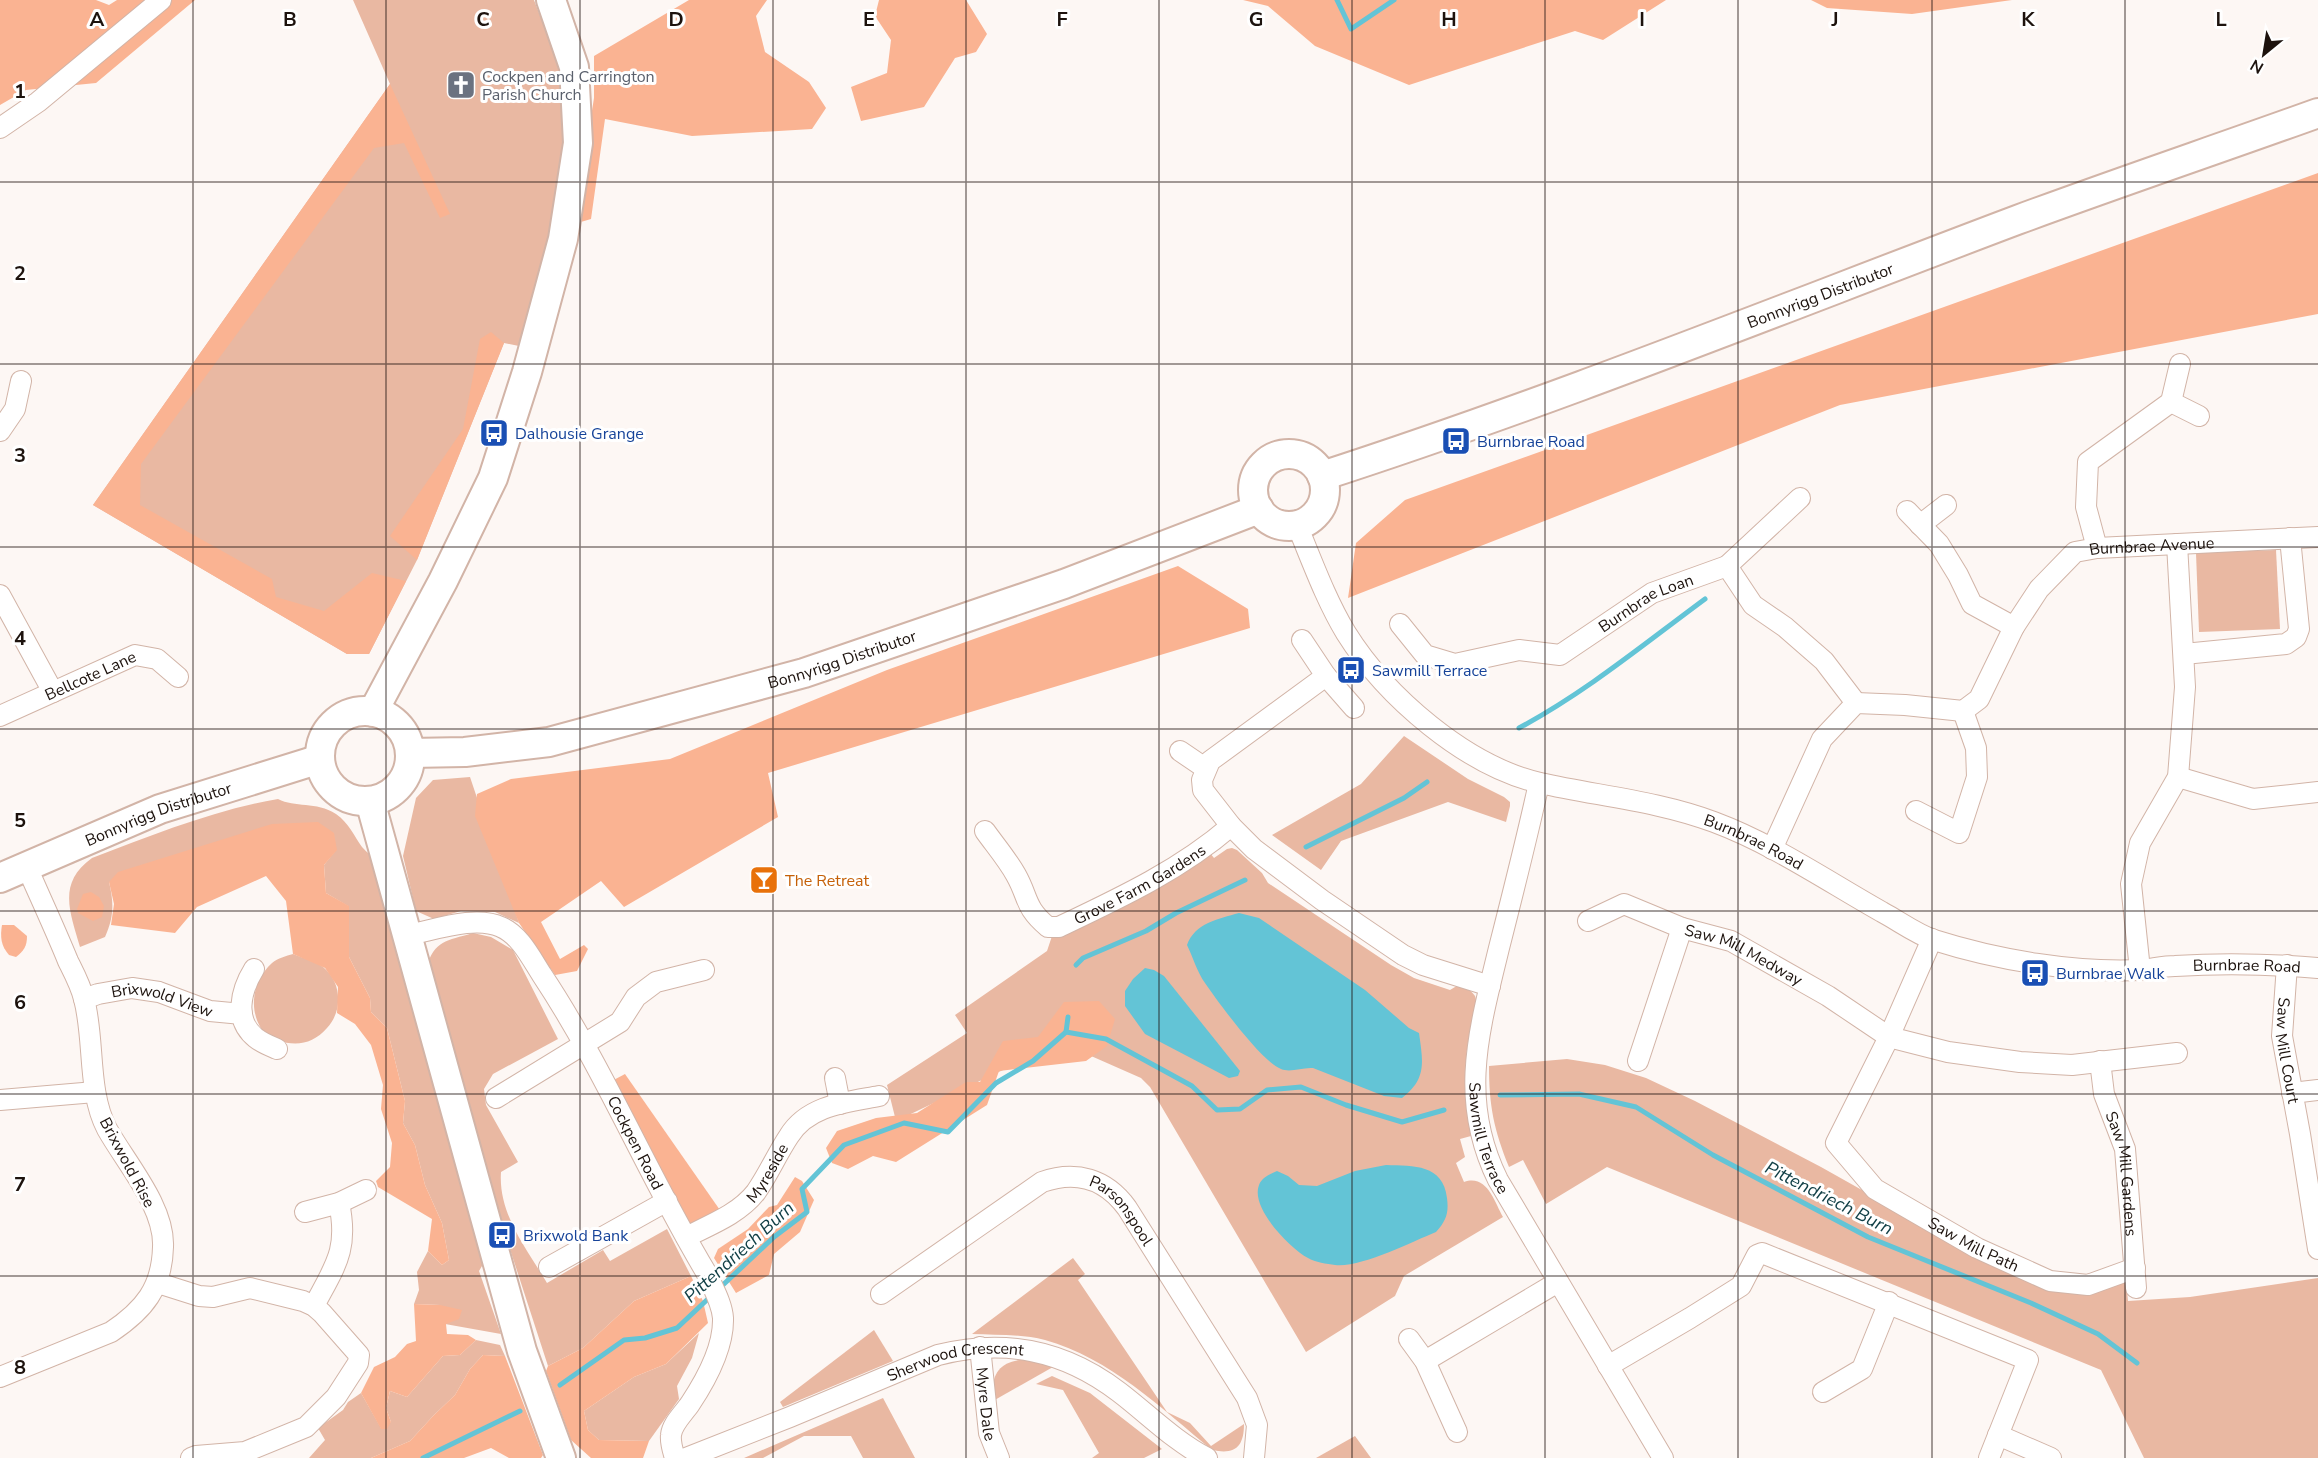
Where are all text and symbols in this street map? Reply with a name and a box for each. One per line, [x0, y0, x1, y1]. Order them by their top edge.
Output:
text: A [90, 6, 105, 33]
text: B [283, 6, 297, 33]
text: C [476, 6, 490, 33]
text: D [668, 6, 684, 33]
text: E [863, 6, 875, 33]
text: F [1056, 6, 1068, 33]
text: G [1249, 6, 1263, 33]
text: H [1441, 6, 1457, 33]
text: I [1639, 6, 1645, 33]
text: J [1830, 6, 1839, 33]
text: K [2021, 6, 2035, 33]
text: L [2215, 6, 2227, 33]
north arrow [2234, 24, 2294, 84]
text: N [2246, 54, 2268, 79]
place label: Cockpen and Carrington Parish Church [482, 66, 655, 106]
church icon: Cockpen and Carrington Parish Church [445, 69, 477, 101]
text: 1 [14, 78, 26, 105]
street label: Bonnyrigg Distributor [1744, 258, 1897, 334]
text: 2 [14, 260, 26, 287]
bus stop icon: Dalhousie Grange [478, 417, 510, 449]
place label: Dalhousie Grange [515, 423, 644, 445]
bus stop icon: Burnbrae Road [1440, 425, 1472, 457]
place label: Burnbrae Road [1477, 431, 1585, 453]
text: 3 [14, 442, 26, 469]
street label: Burnbrae Avenue [2087, 532, 2215, 561]
street label: Burnbrae Loan [1594, 569, 1697, 638]
text: 4 [14, 625, 26, 652]
street label: Bonnyrigg Distributor [765, 625, 920, 694]
street label: Bellcote Lane [42, 646, 140, 706]
bus stop icon: Sawmill Terrace [1335, 654, 1367, 686]
place label: Sawmill Terrace [1372, 660, 1487, 682]
street label: Bonnyrigg Distributor [82, 777, 235, 852]
text: 5 [14, 807, 26, 834]
street label: Burnbrae Road [1701, 809, 1807, 876]
street label: Grove Farm Gardens [1070, 840, 1210, 930]
bar icon: The Retreat [748, 864, 780, 896]
place label: The Retreat [785, 870, 870, 892]
street label: Saw Mill Medway [1682, 919, 1807, 992]
street label: Burnbrae Road [2192, 954, 2301, 979]
bus stop icon: Burnbrae Walk [2019, 957, 2051, 989]
place label: Burnbrae Walk [2056, 963, 2166, 985]
street label: Brixwold View [109, 978, 216, 1023]
text: 6 [14, 989, 26, 1016]
street label: Saw Mill Court [2270, 997, 2304, 1106]
street label: Sawmill Terrace [1463, 1082, 1514, 1198]
street label: Cockpen Road [602, 1092, 668, 1194]
street label: Saw Mill Gardens [2100, 1108, 2142, 1237]
street label: Brixwold Rise [94, 1113, 160, 1212]
street label: Myreside [742, 1140, 794, 1208]
water label: Pittendriech Burn [1761, 1155, 1897, 1241]
text: 7 [14, 1171, 26, 1198]
street label: Parsonspool [1086, 1171, 1158, 1250]
water label: Pittendriech Burn [679, 1196, 799, 1308]
street label: Saw Mill Path [1924, 1212, 2022, 1278]
bus stop icon: Brixwold Bank [486, 1219, 518, 1251]
place label: Brixwold Bank [523, 1225, 629, 1247]
street label: Sherwood Crescent [883, 1338, 1026, 1387]
text: 8 [14, 1354, 26, 1381]
street label: Myre Dale [970, 1366, 1001, 1444]

